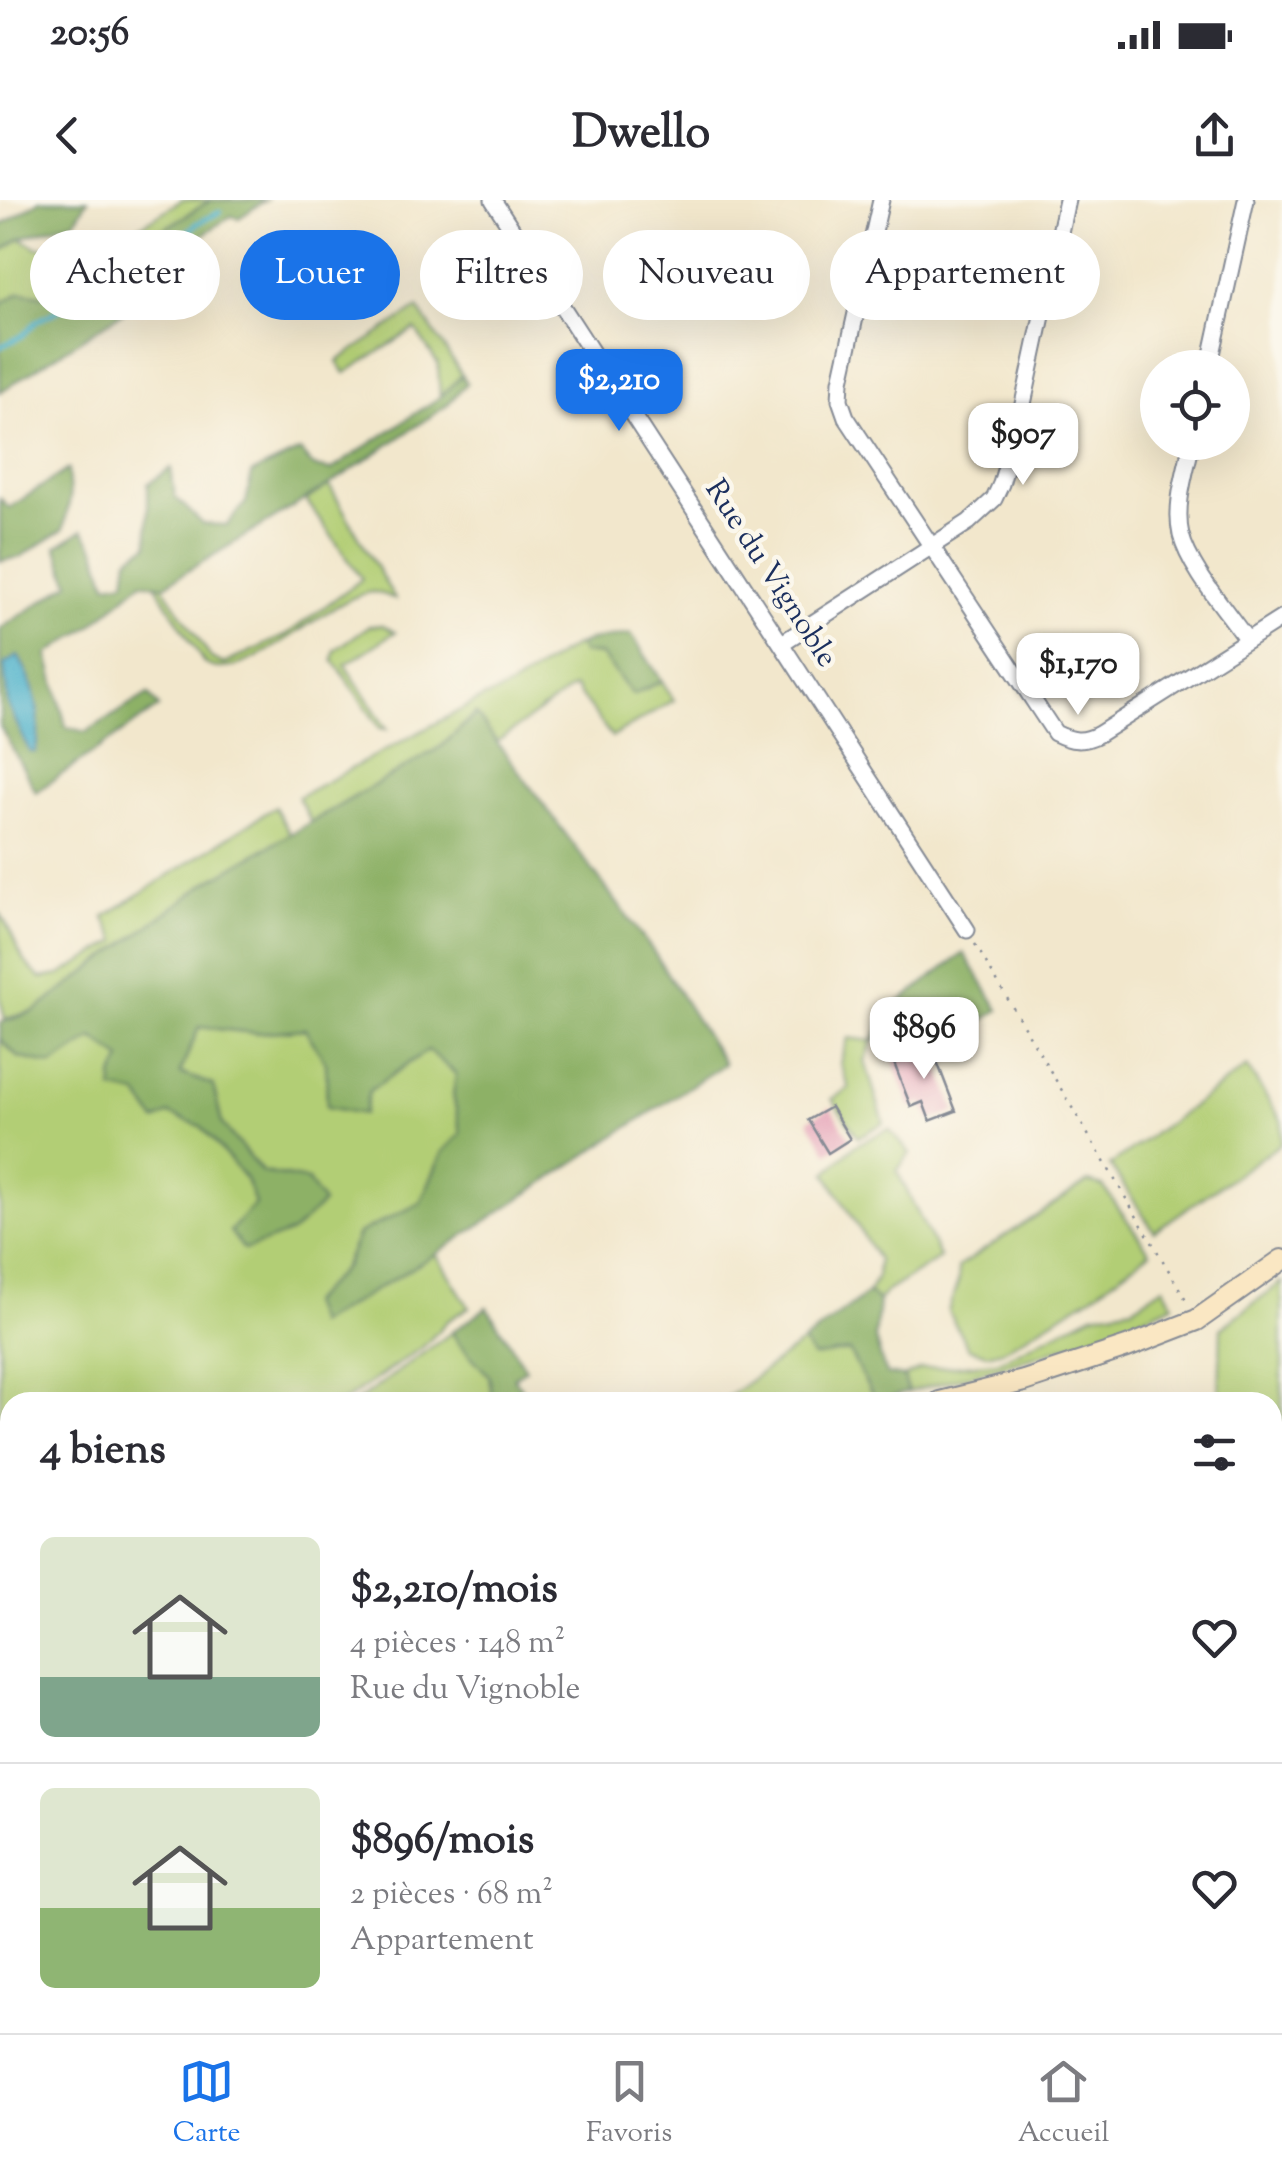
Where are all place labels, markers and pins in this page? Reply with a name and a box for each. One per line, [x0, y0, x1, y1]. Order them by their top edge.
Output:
pin: $2,210 [538, 349, 700, 434]
pin: $907 [964, 403, 1082, 488]
pin: $1,170 [997, 633, 1159, 718]
pin: $896 [865, 997, 983, 1082]

